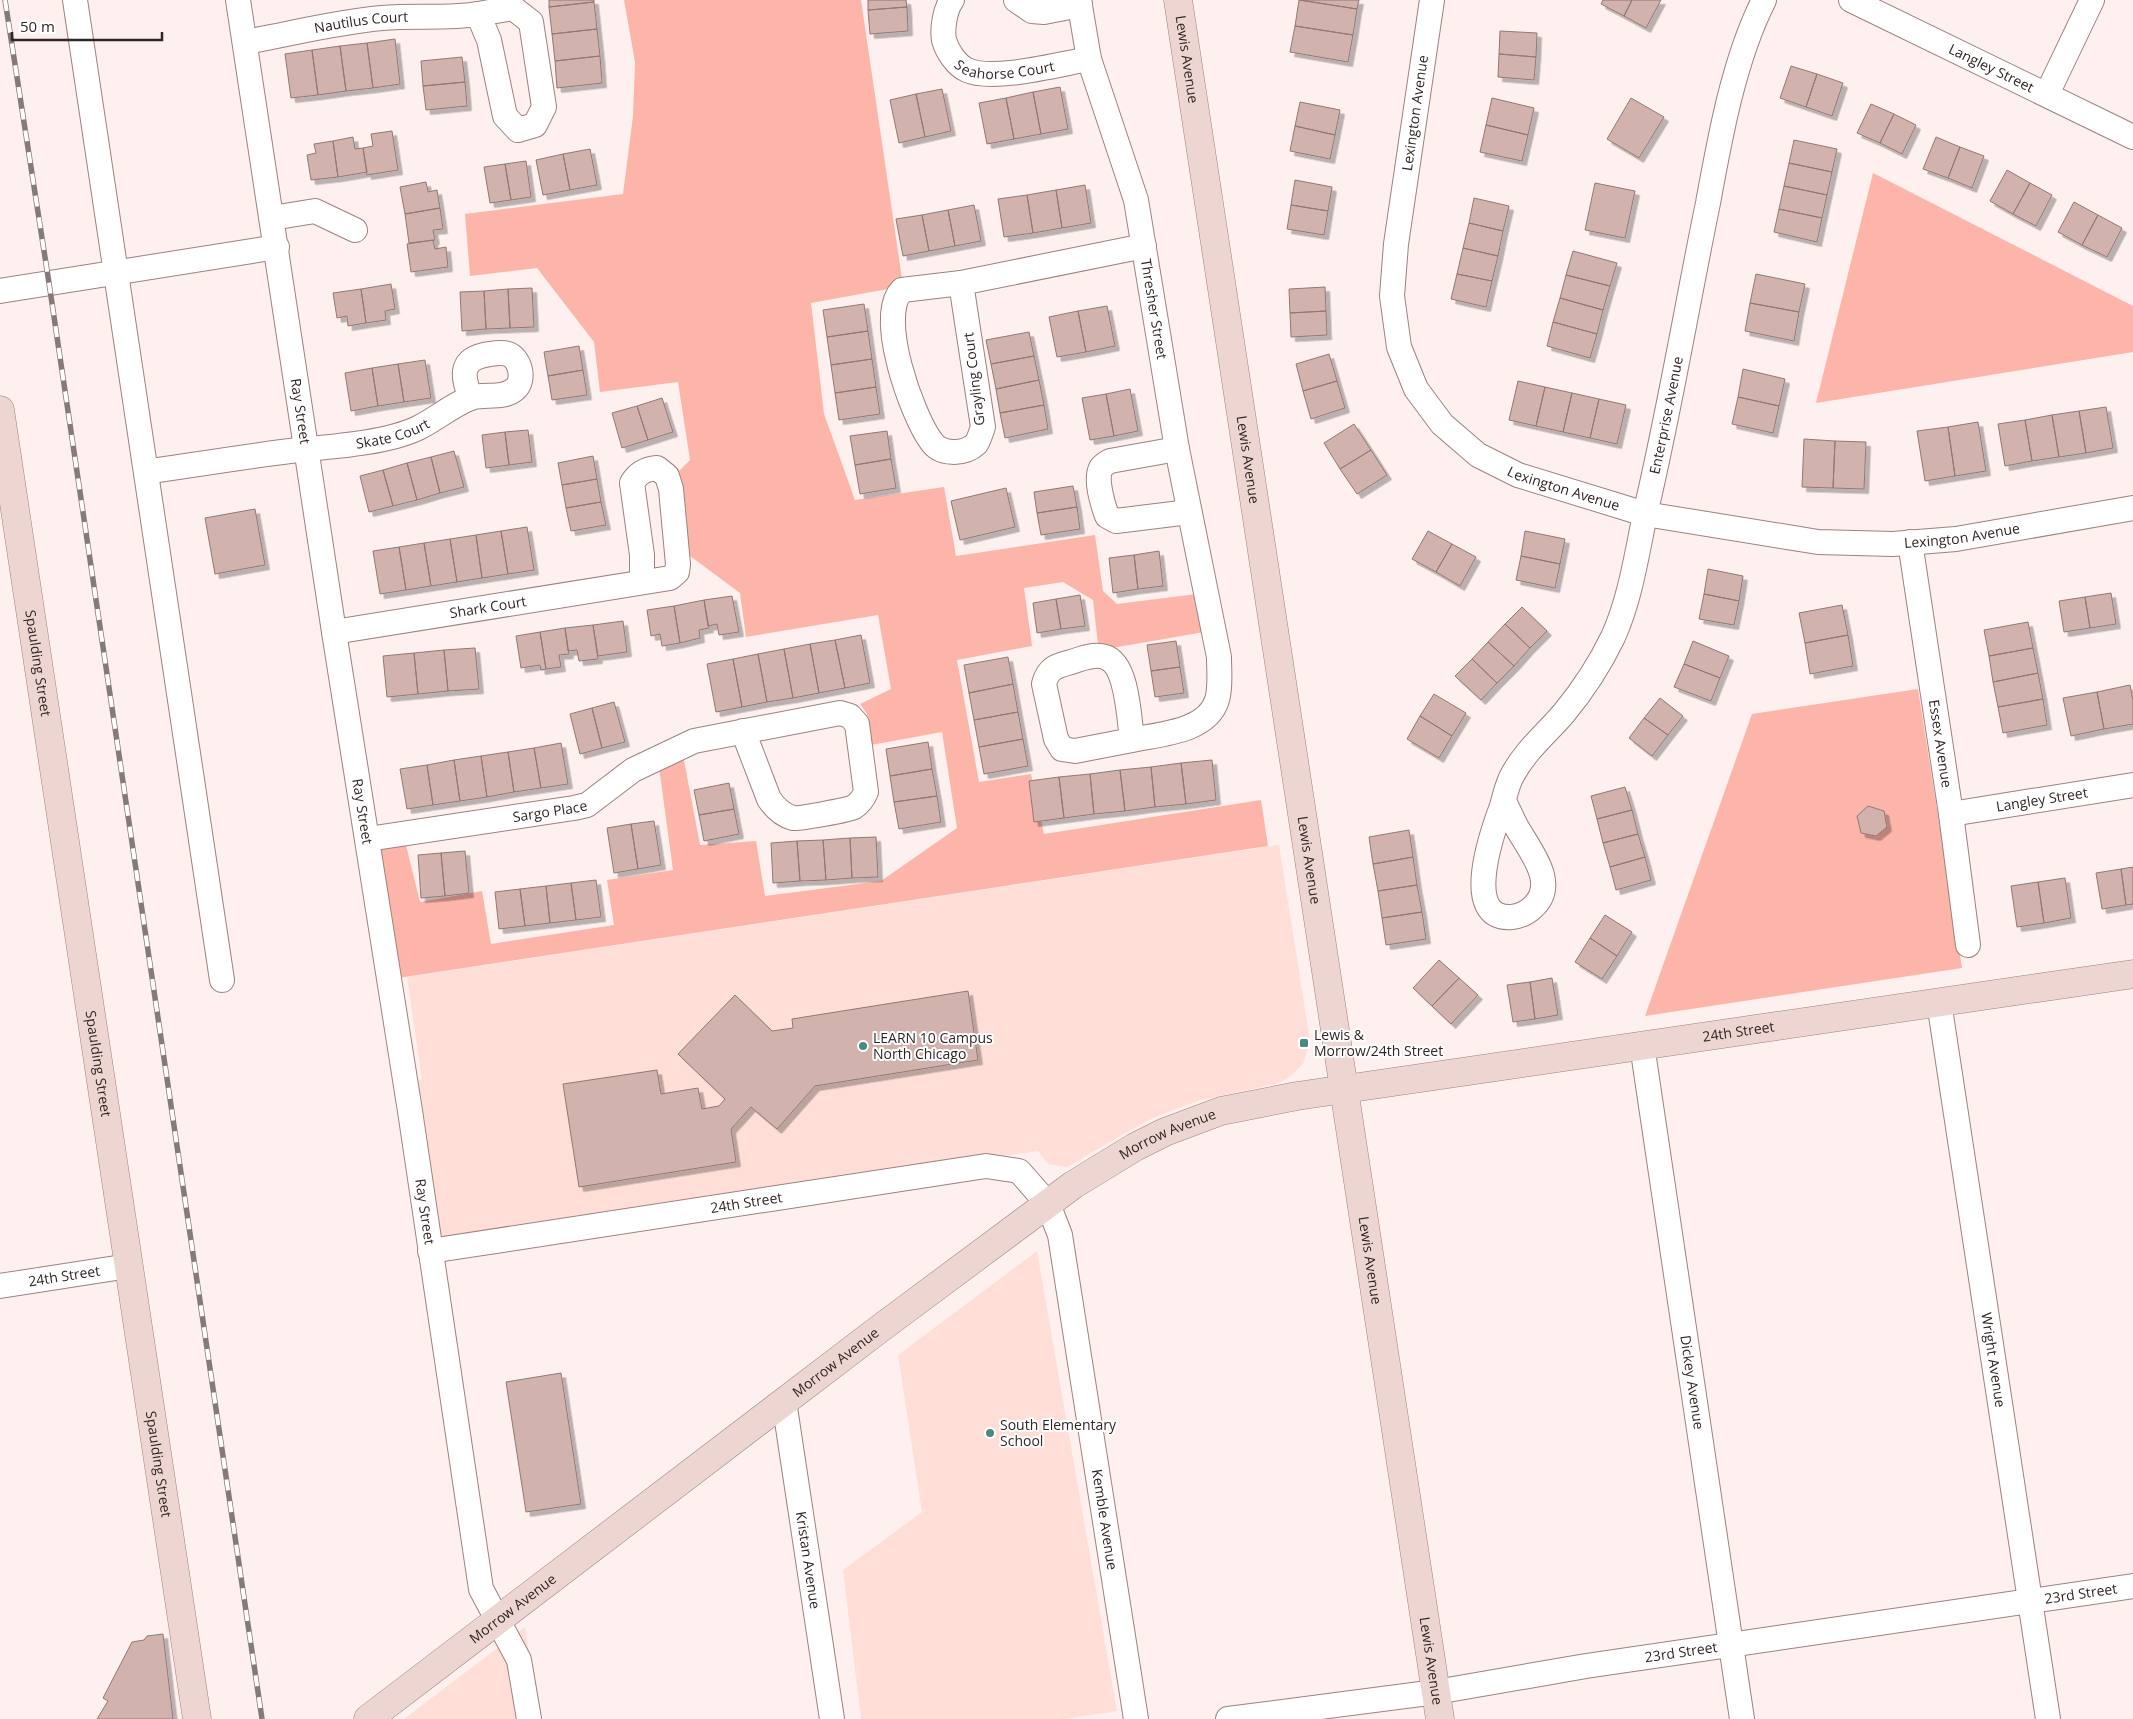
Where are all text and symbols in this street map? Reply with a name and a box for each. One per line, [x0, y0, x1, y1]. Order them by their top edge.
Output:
street label: Nautilus Court [313, 7, 408, 37]
scale bar [12, 10, 162, 42]
street label: Lewis Avenue [1171, 14, 1204, 105]
text: 50 m [20, 16, 55, 36]
street label: Langley Street [1946, 39, 2037, 96]
street label: Lexington Avenue [1397, 54, 1432, 172]
street label: Seahorse Court [951, 55, 1056, 83]
street label: Thresher Street [1137, 257, 1172, 361]
street label: Grayling Court [958, 331, 989, 427]
street label: Enterprise Avenue [1644, 355, 1687, 476]
street label: Ray Street [287, 377, 315, 445]
street label: Skate Court [355, 414, 433, 453]
street label: Lewis Avenue [1232, 414, 1265, 505]
street label: Lexington Avenue [1504, 461, 1622, 515]
street label: Lexington Avenue [1903, 518, 2021, 552]
street label: Shark Court [448, 591, 528, 622]
street label: Spaulding Street [21, 609, 56, 718]
street label: Essex Avenue [1925, 698, 1957, 789]
street label: Ray Street [348, 777, 378, 846]
street label: Langley Street [1995, 782, 2089, 816]
street label: Sargo Place [511, 795, 589, 826]
street label: Lewis Avenue [1294, 815, 1326, 905]
street label: Spaulding Street [81, 1009, 116, 1118]
street label: 24th Street [1701, 1016, 1776, 1046]
place label: Lewis & Morrow/24th Street [1314, 1025, 1443, 1060]
place label: LEARN 10 Campus North Chicago [873, 1028, 993, 1063]
marker: Lewis & Morrow/24th Street [1298, 1037, 1310, 1049]
marker: LEARN 10 Campus North Chicago [857, 1040, 869, 1052]
street label: Morrow Avenue [1115, 1104, 1218, 1164]
street label: Ray Street [411, 1177, 440, 1246]
street label: 24th Street [709, 1187, 783, 1217]
street label: Lewis Avenue [1355, 1215, 1387, 1306]
street label: 24th Street [27, 1261, 101, 1290]
street label: Wright Avenue [1977, 1311, 2011, 1409]
street label: Morrow Avenue [788, 1323, 883, 1401]
street label: Dickey Avenue [1676, 1334, 1709, 1431]
street label: Spaulding Street [142, 1410, 177, 1519]
place label: South Elementary School [1000, 1415, 1117, 1450]
marker: South Elementary School [984, 1427, 996, 1439]
street label: Kemble Avenue [1088, 1468, 1122, 1571]
street label: Kristan Avenue [792, 1510, 825, 1610]
street label: Morrow Avenue [465, 1569, 560, 1647]
street label: 23rd Street [2043, 1578, 2118, 1608]
street label: Lewis Avenue [1416, 1615, 1448, 1706]
street label: 23rd Street [1643, 1637, 1719, 1666]

